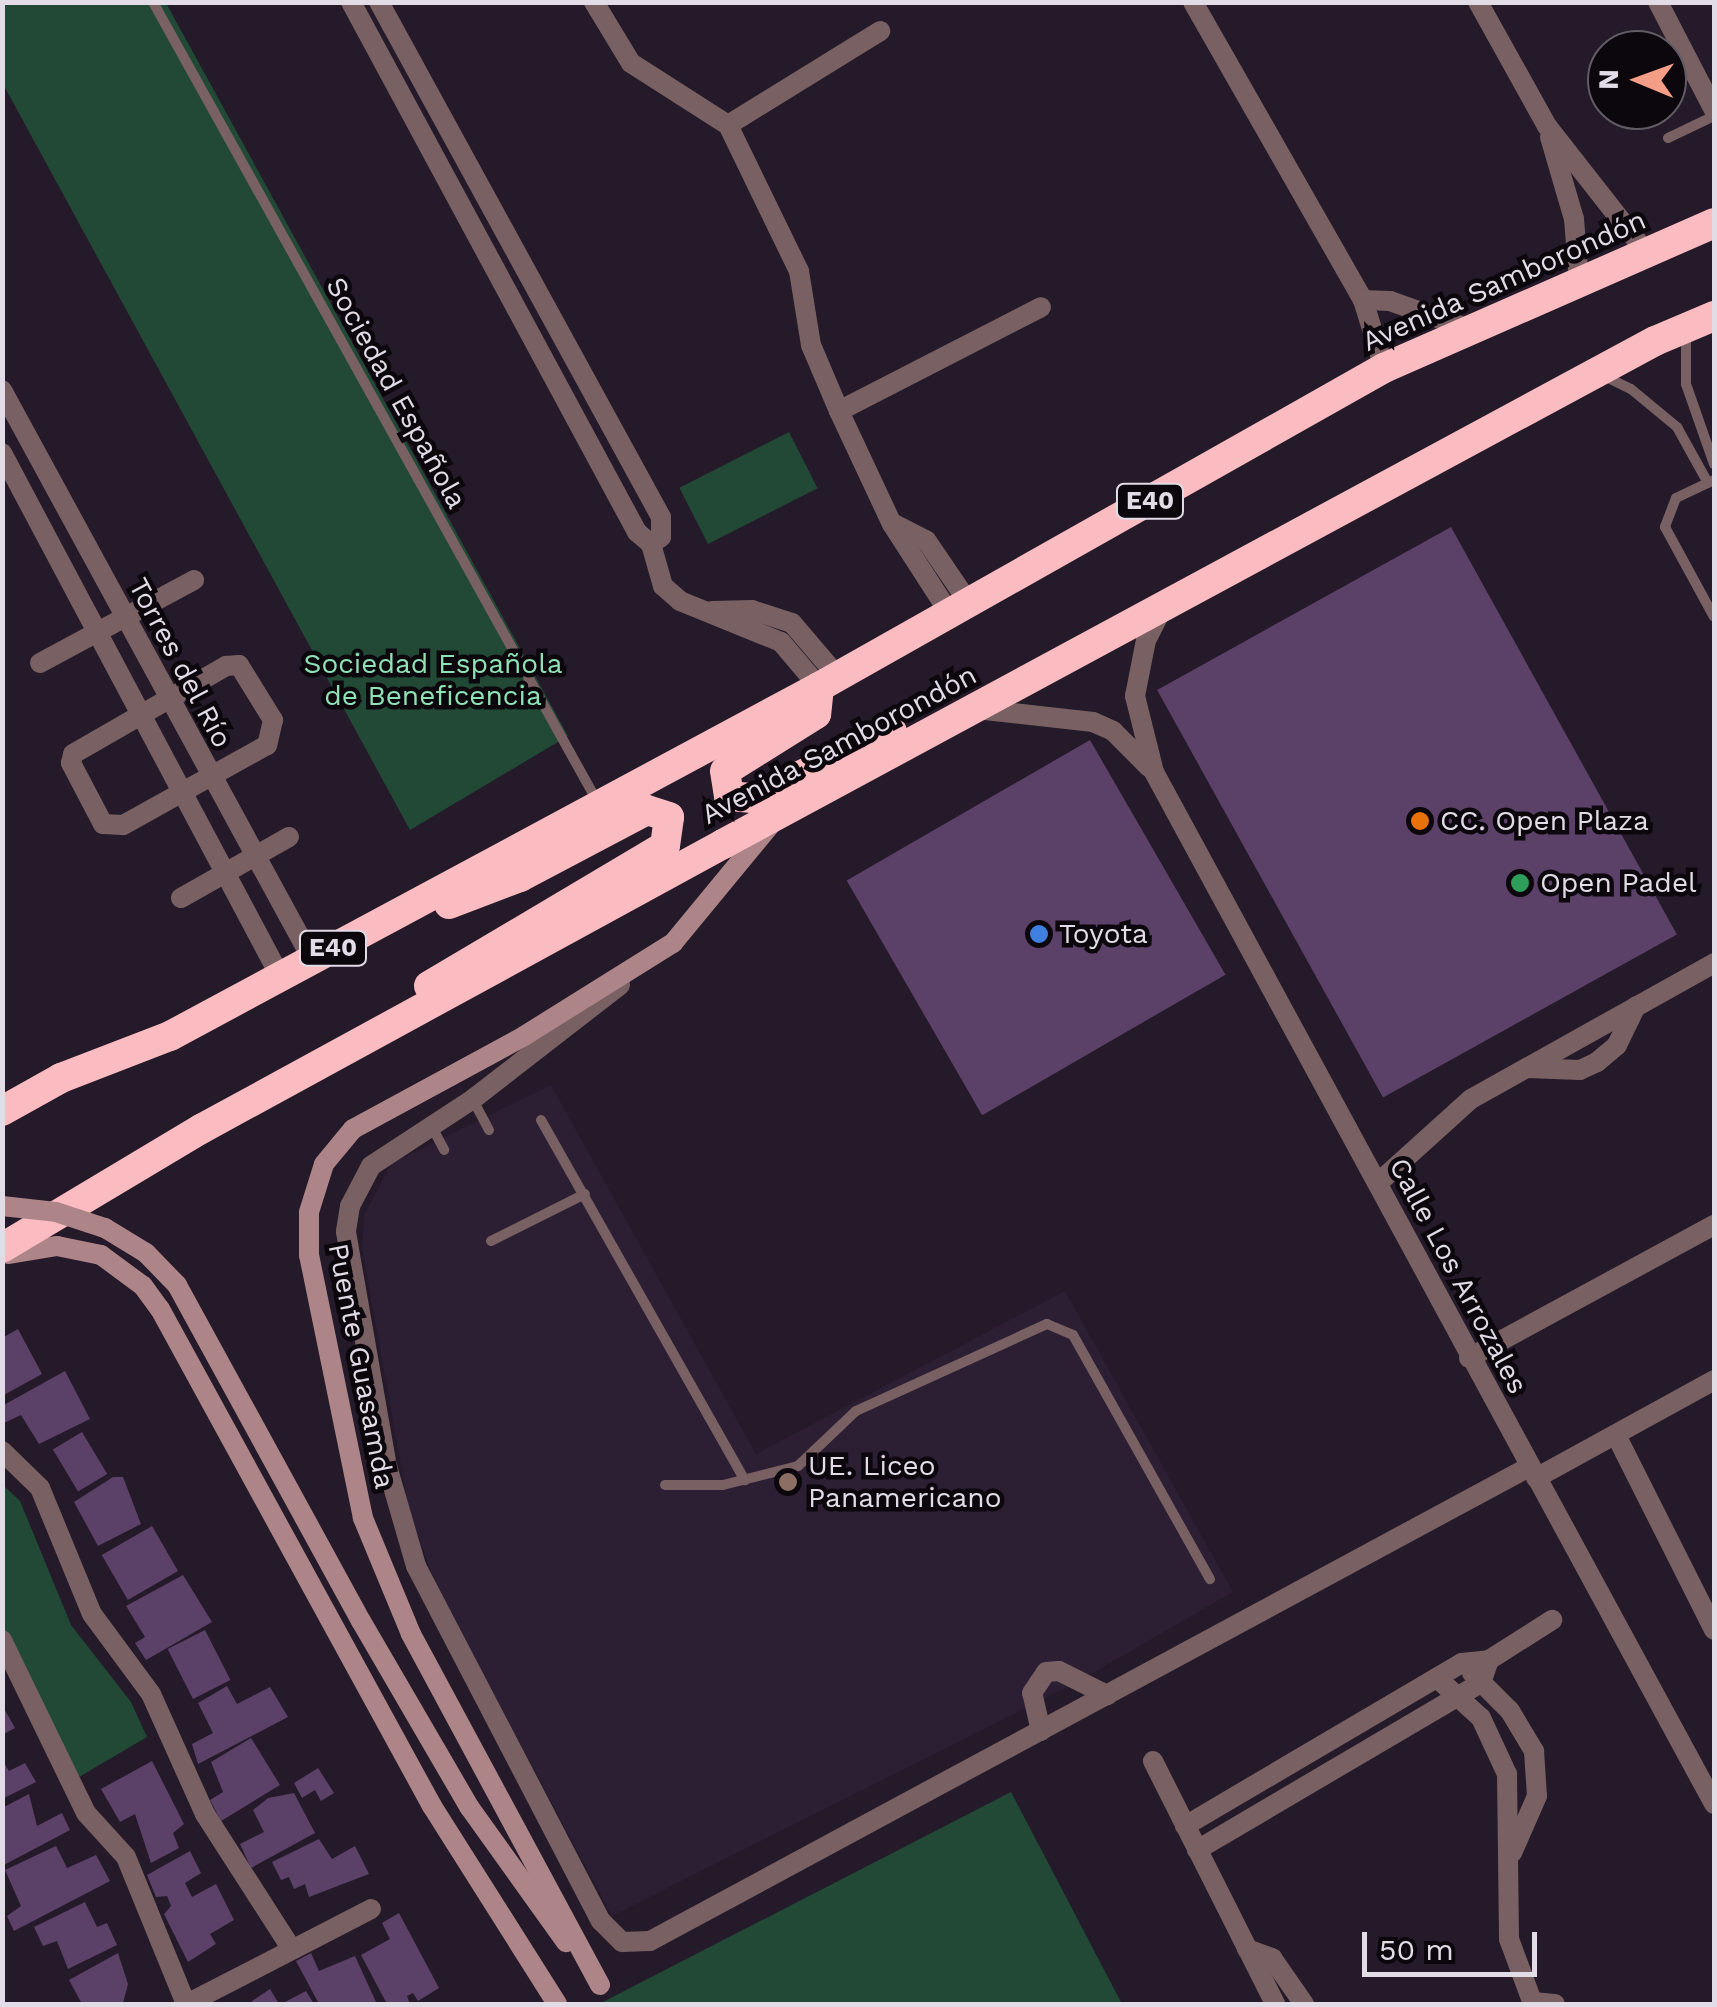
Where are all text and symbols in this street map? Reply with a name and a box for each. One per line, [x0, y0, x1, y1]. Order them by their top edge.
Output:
north arrow [1587, 30, 1687, 130]
text: N [1592, 69, 1625, 90]
street label: Avenida Samborondón [1357, 203, 1651, 359]
street label: Sociedad Española [318, 272, 474, 514]
road number: E40 [1115, 481, 1185, 521]
street label: Torres del Río [121, 572, 239, 754]
park label: Sociedad Española de Beneficencia [303, 647, 563, 713]
street label: Avenida Samborondón [695, 658, 983, 832]
place label: CC. Open Plaza [1440, 804, 1649, 838]
marker: CC. Open Plaza [1409, 810, 1431, 832]
place label: Open Padel [1540, 866, 1697, 900]
marker: Open Padel [1509, 872, 1531, 894]
place label: Toyota [1059, 917, 1148, 951]
marker: Toyota [1028, 923, 1050, 945]
road number: E40 [298, 928, 368, 968]
street label: Calle Los Arrozales [1381, 1152, 1535, 1400]
street label: Puente Guasamda [321, 1240, 401, 1492]
place label: UE. Liceo Panamericano [808, 1449, 1001, 1515]
marker: UE. Liceo Panamericano [777, 1471, 799, 1493]
scale bar [1367, 1912, 1542, 1974]
text: 50 m [1379, 1932, 1454, 1967]

